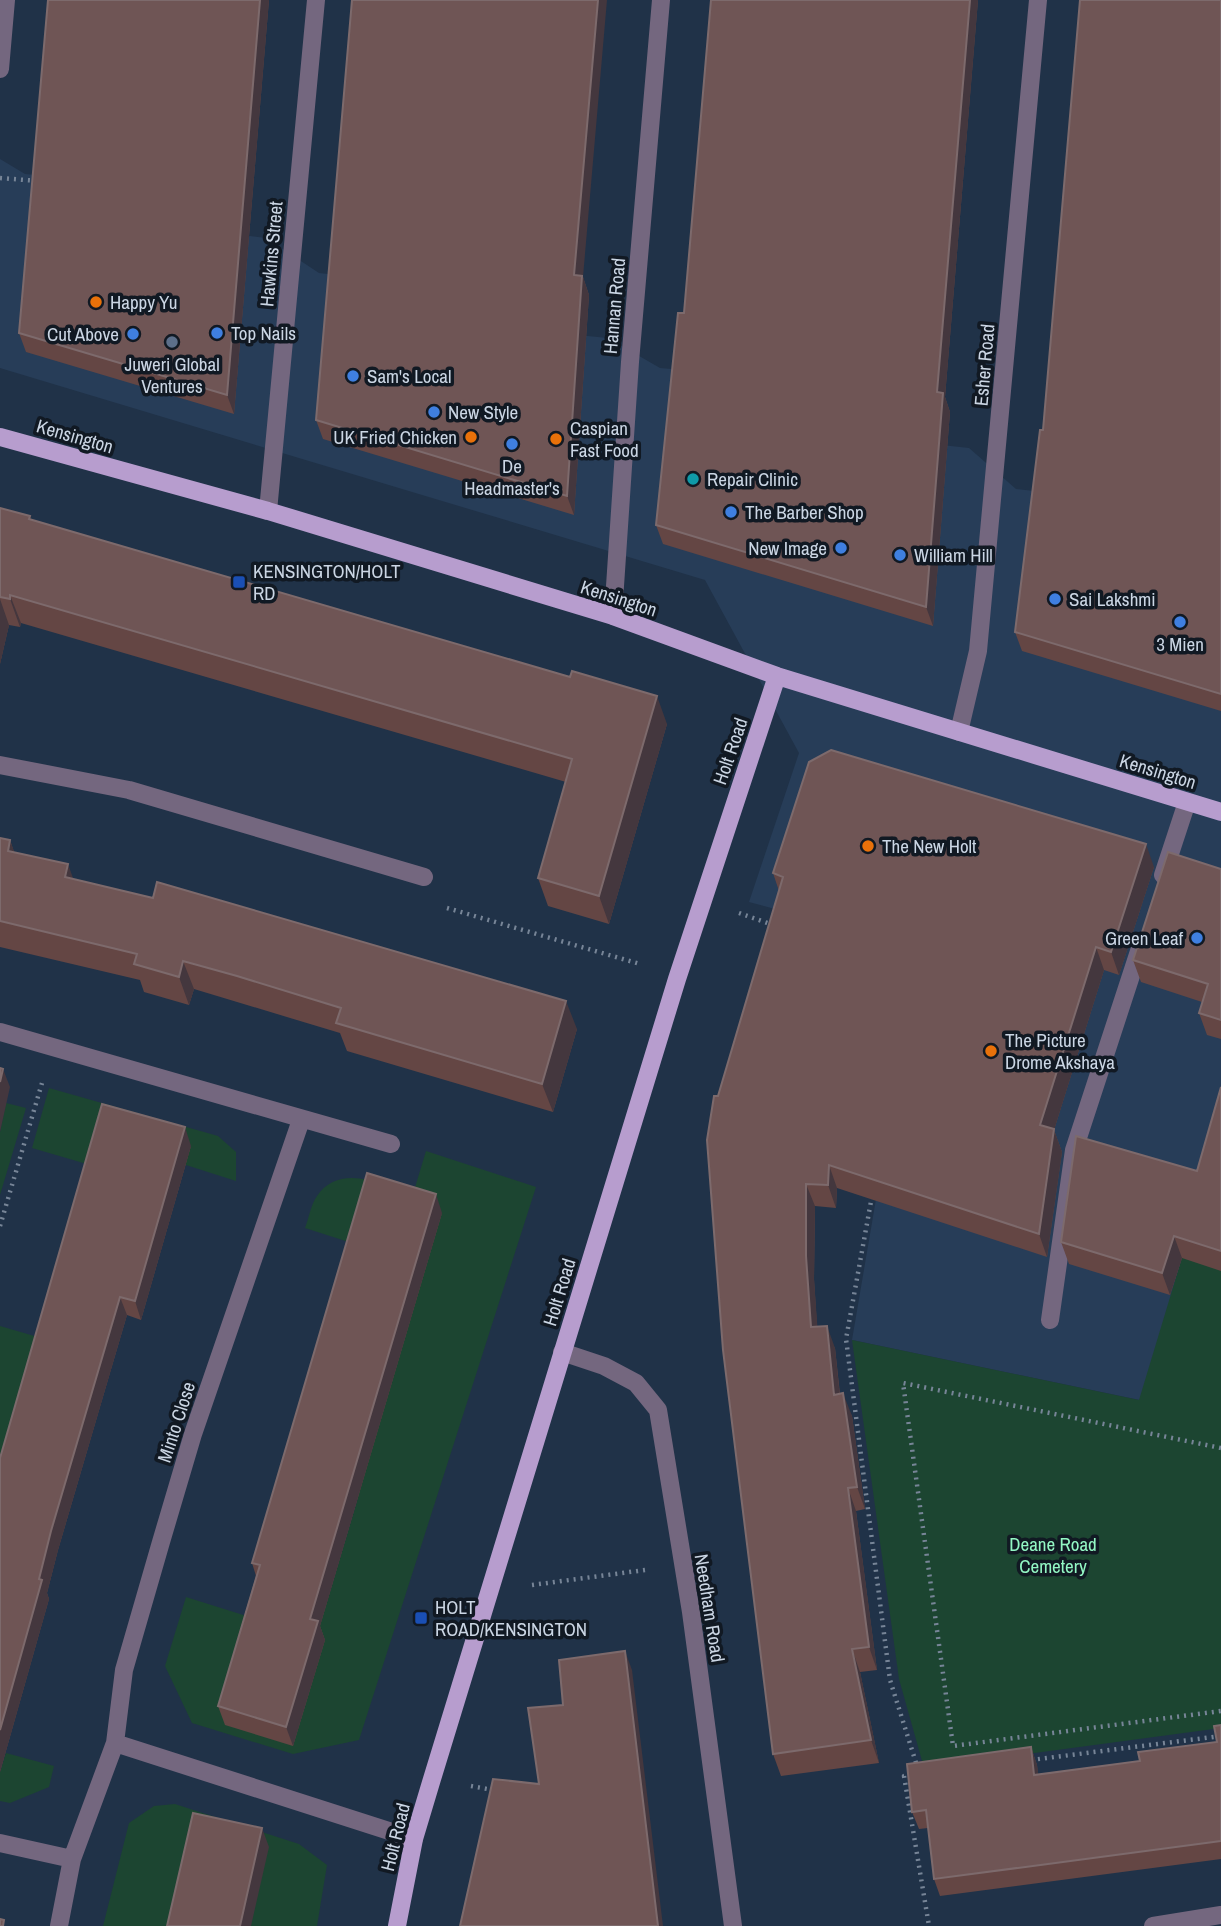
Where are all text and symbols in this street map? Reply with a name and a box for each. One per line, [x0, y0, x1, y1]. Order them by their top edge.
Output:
street label: Hawkins Street [253, 200, 289, 308]
street label: Hannan Road [597, 257, 631, 355]
place label: Happy Yu [110, 289, 177, 315]
marker: Happy Yu [88, 294, 104, 310]
place label: Top Nails [231, 320, 296, 346]
place label: Cut Above [47, 321, 119, 347]
street label: Esher Road [967, 323, 1001, 407]
marker: Top Nails [209, 325, 225, 341]
marker: Cut Above [125, 326, 141, 342]
marker: Juweri Global Ventures [164, 334, 180, 350]
place label: Juweri Global Ventures [124, 351, 220, 399]
place label: Sam's Local [367, 363, 451, 389]
marker: Sam's Local [345, 368, 361, 384]
place label: New Style [448, 399, 518, 425]
marker: New Style [426, 404, 442, 420]
street label: Kensington [34, 413, 116, 459]
place label: Caspian Fast Food [570, 415, 639, 463]
place label: UK Fried Chicken [333, 424, 457, 450]
marker: UK Fried Chicken [463, 429, 479, 445]
marker: Caspian Fast Food [548, 431, 564, 447]
marker: De Headmaster's [504, 436, 520, 452]
place label: De Headmaster's [464, 453, 560, 501]
place label: Repair Clinic [707, 466, 798, 492]
marker: Repair Clinic [685, 471, 701, 487]
place label: The Barber Shop [745, 499, 864, 525]
marker: The Barber Shop [723, 504, 739, 520]
place label: New Image [748, 535, 827, 561]
marker: New Image [833, 540, 849, 556]
place label: William Hill [914, 542, 993, 568]
marker: William Hill [892, 547, 908, 563]
place label: KENSINGTON/HOLT RD [253, 558, 401, 606]
street label: Kensington [577, 573, 661, 623]
marker: KENSINGTON/HOLT RD [231, 574, 247, 590]
place label: Sai Lakshmi [1069, 586, 1156, 612]
marker: Sai Lakshmi [1047, 591, 1063, 607]
marker: 3 Mien [1172, 614, 1188, 630]
place label: 3 Mien [1156, 631, 1204, 657]
street label: Holt Road [706, 714, 754, 788]
street label: Kensington [1116, 747, 1200, 795]
place label: The New Holt [882, 833, 977, 859]
marker: The New Holt [860, 838, 876, 854]
place label: Green Leaf [1105, 925, 1184, 951]
marker: Green Leaf [1189, 930, 1205, 946]
place label: The Picture Drome Akshaya [1005, 1027, 1115, 1075]
marker: The Picture Drome Akshaya [983, 1043, 999, 1059]
street label: Holt Road [536, 1255, 582, 1329]
street label: Minto Close [151, 1378, 201, 1466]
park label: Deane Road Cemetery [1009, 1531, 1097, 1579]
street label: Needham Road [689, 1552, 731, 1664]
place label: HOLT ROAD/KENSINGTON [435, 1594, 587, 1642]
marker: HOLT ROAD/KENSINGTON [413, 1610, 429, 1626]
street label: Holt Road [374, 1800, 416, 1874]

